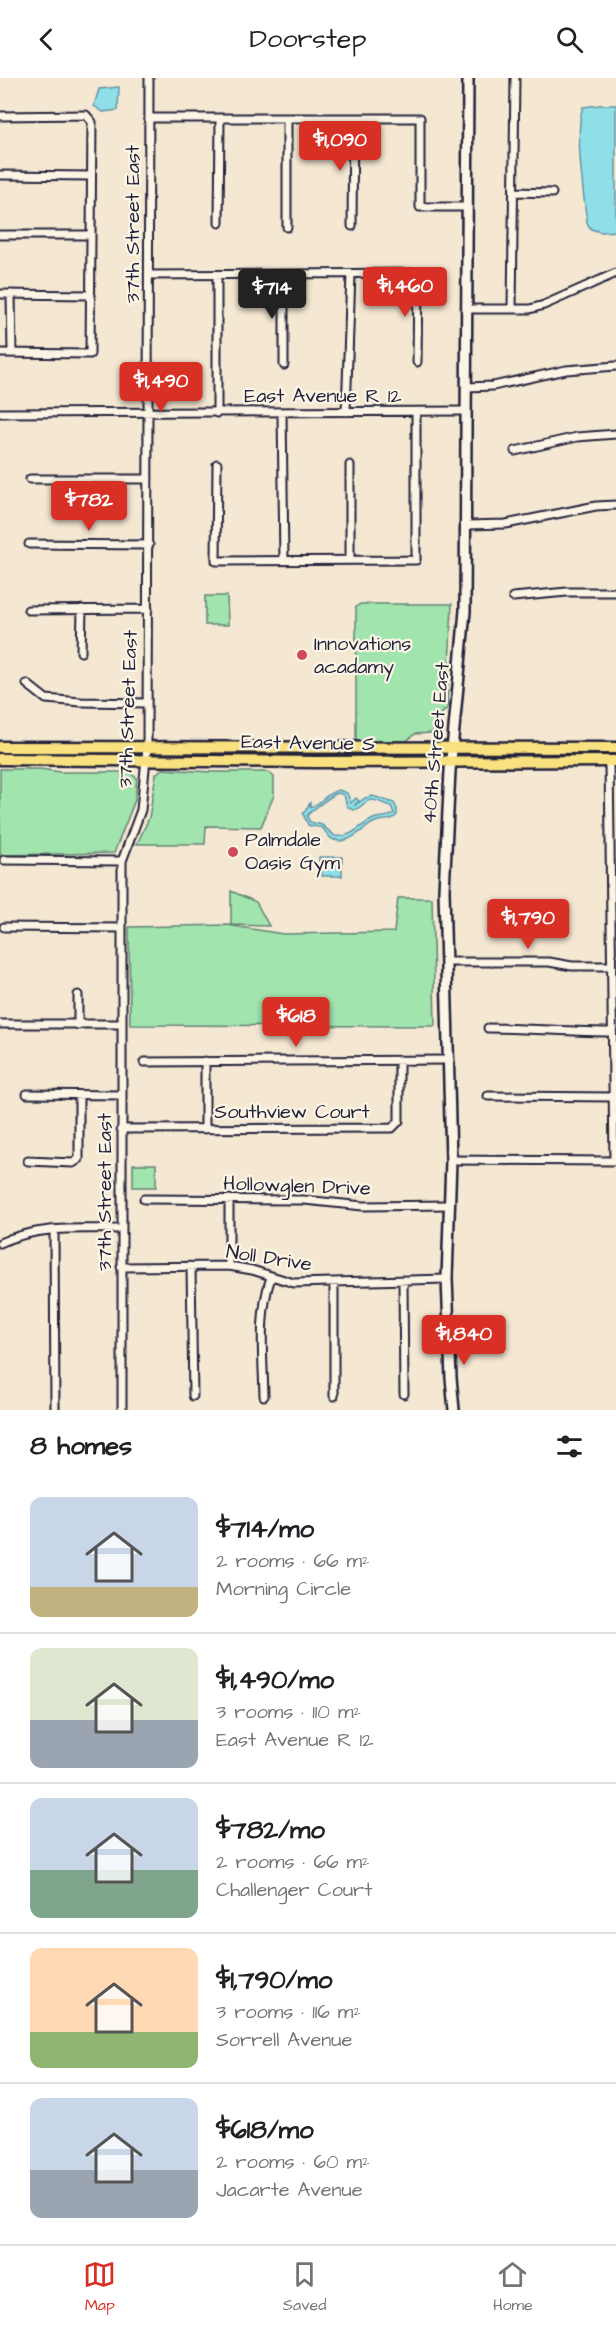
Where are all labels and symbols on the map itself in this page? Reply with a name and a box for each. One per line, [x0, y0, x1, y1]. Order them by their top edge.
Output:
pin: $1,090 [291, 121, 389, 172]
street label: 37th Street East [119, 145, 147, 303]
pin: $1,460 [356, 267, 454, 318]
pin: $714 [236, 269, 308, 320]
pin: $1,490 [112, 362, 210, 413]
street label: East Avenue R 12 [244, 382, 402, 410]
pin: $782 [53, 481, 125, 532]
street label: 37th Street East [111, 629, 145, 789]
place label: Innovations acadamy [314, 630, 411, 682]
marker: Innovations acadamy [295, 648, 309, 662]
street label: 40th Street East [415, 661, 457, 825]
street label: East Avenue S [241, 728, 375, 758]
place label: Palmdale Oasis Gym [245, 826, 341, 878]
marker: Palmdale Oasis Gym [226, 845, 240, 859]
pin: $1,790 [479, 899, 577, 950]
pin: $618 [260, 997, 332, 1048]
street label: Southview Court [214, 1098, 370, 1126]
street label: 37th Street East [91, 1113, 119, 1271]
street label: Hollowglen Drive [223, 1169, 371, 1204]
street label: Noll Drive [224, 1237, 314, 1279]
pin: $1,840 [415, 1315, 513, 1366]

